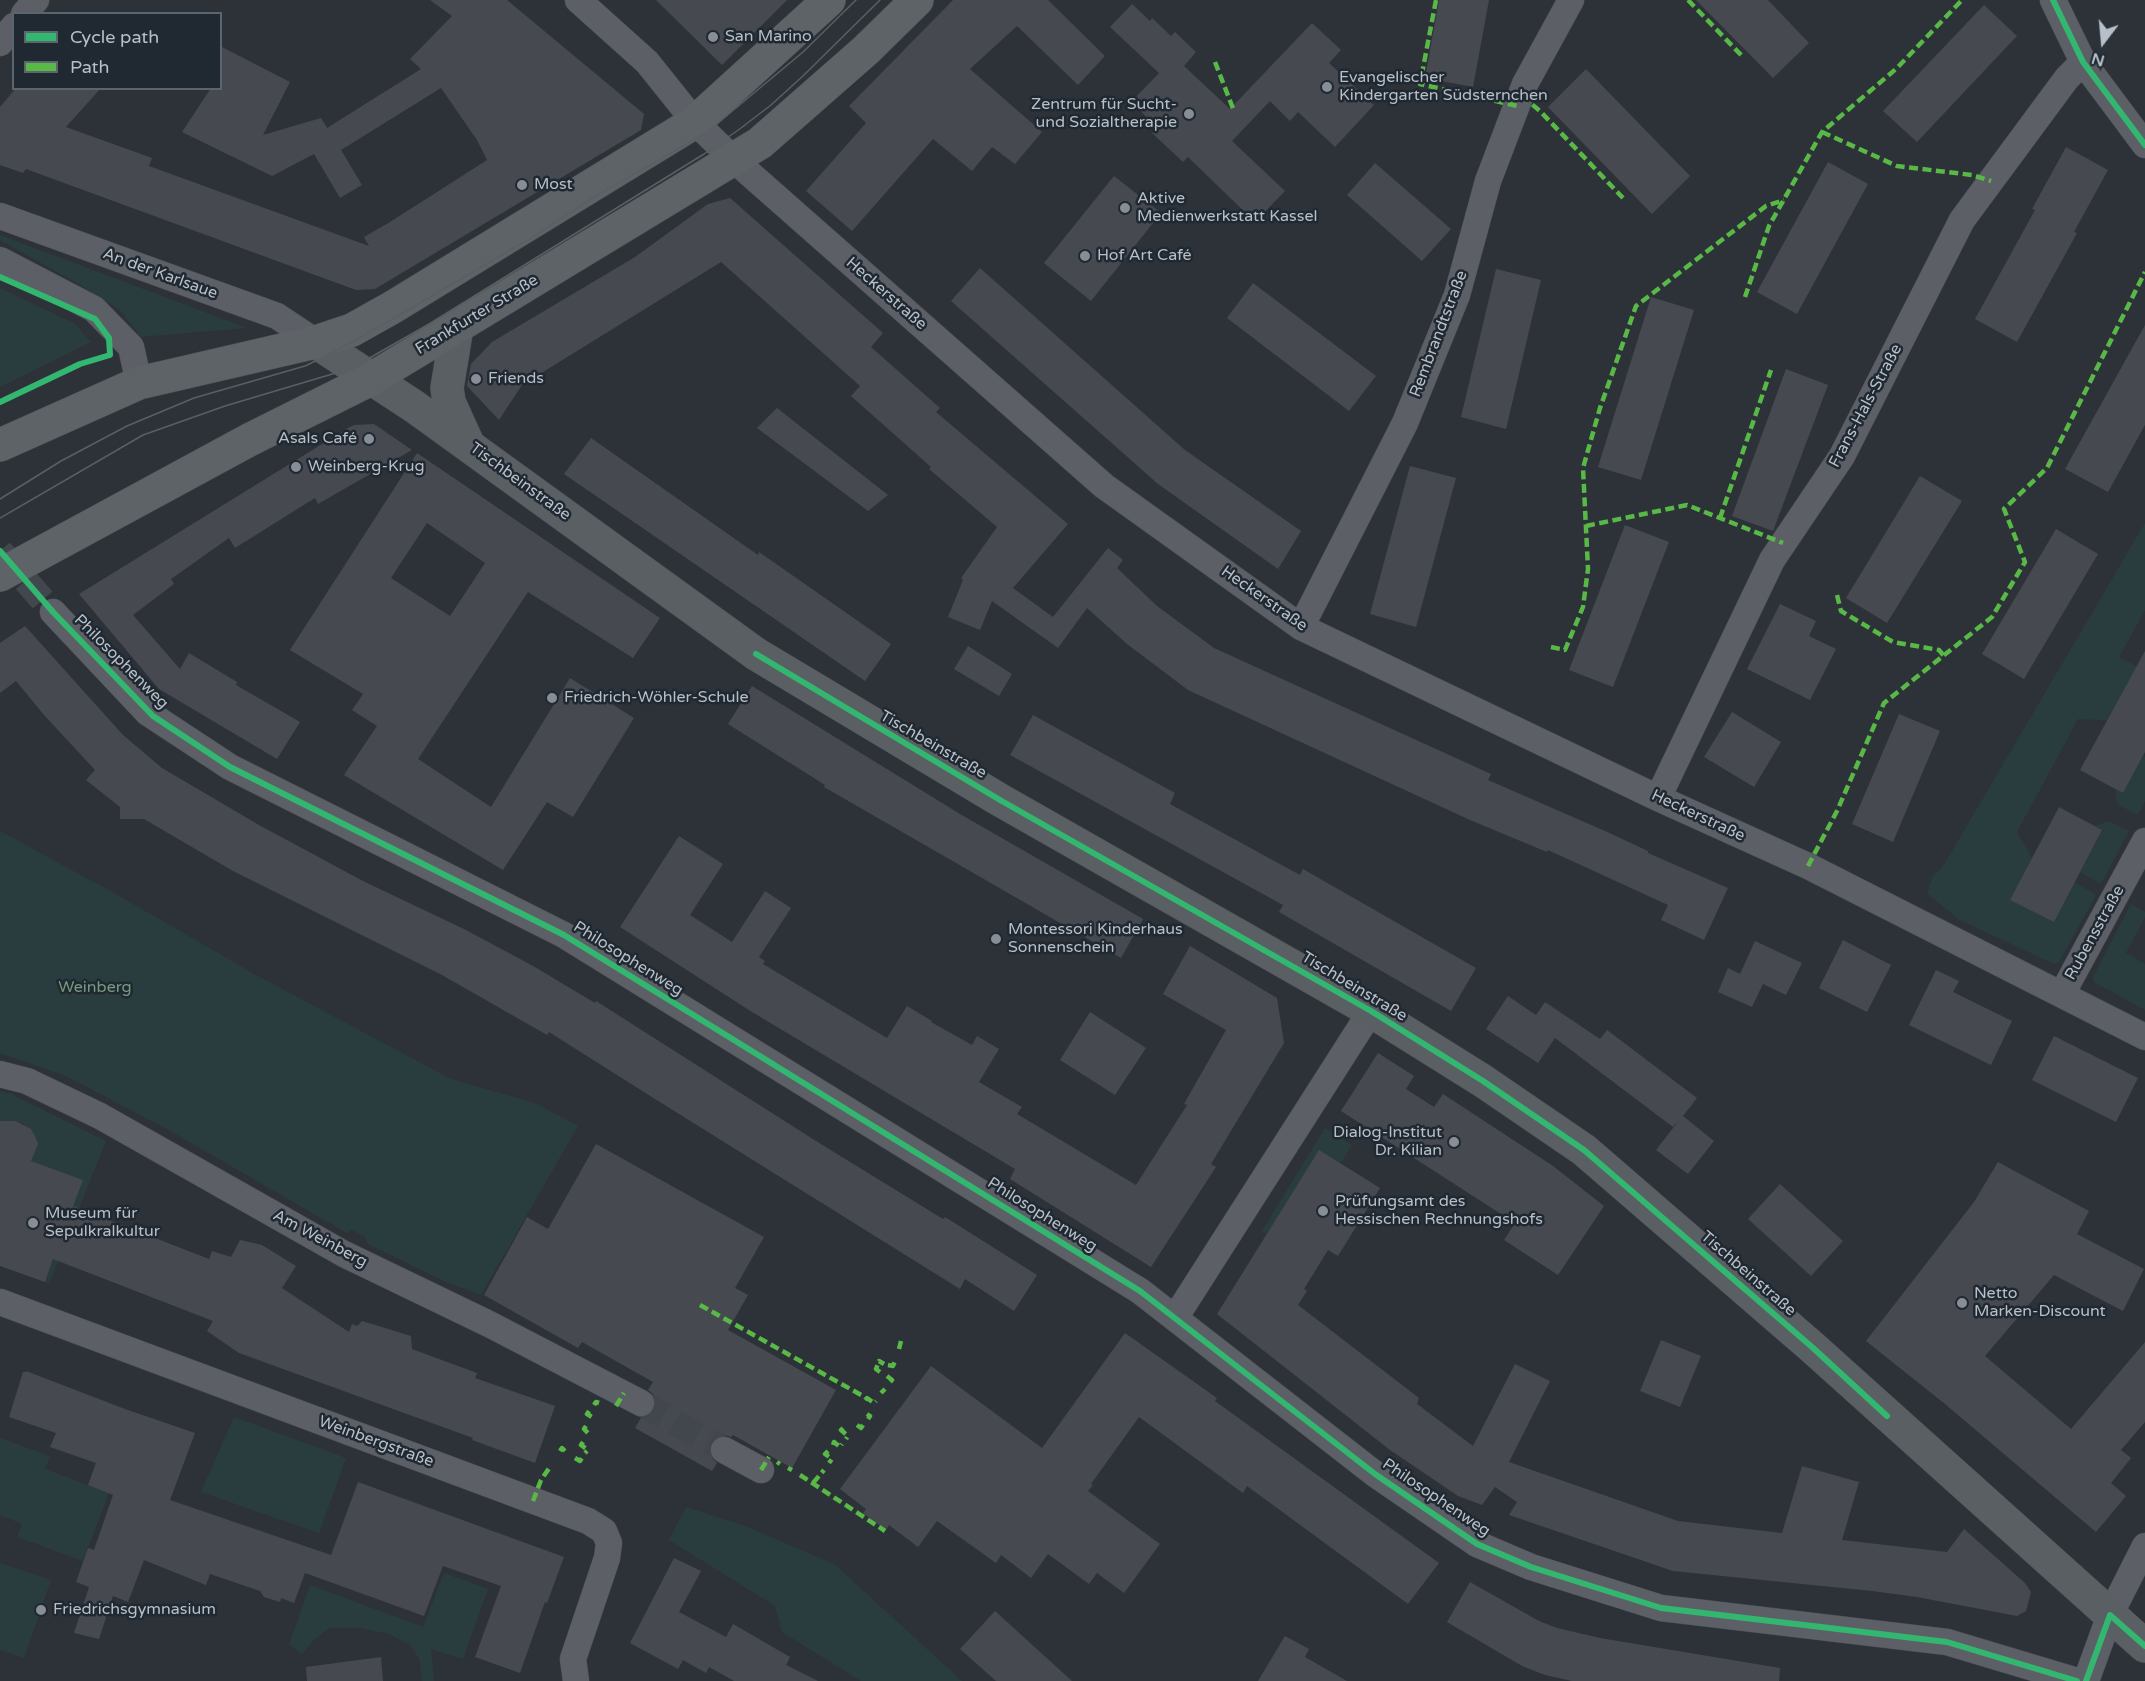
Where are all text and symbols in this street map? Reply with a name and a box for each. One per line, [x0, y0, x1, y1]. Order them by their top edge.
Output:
legend [12, 12, 222, 90]
north arrow [2073, 12, 2133, 72]
text: Cycle path [70, 26, 159, 48]
place label: San Marino [725, 27, 812, 47]
marker: San Marino [706, 30, 720, 44]
text: N [2089, 48, 2107, 71]
text: Path [70, 56, 109, 78]
place label: Evangelischer Kindergarten Südsternchen [1339, 68, 1548, 106]
marker: Evangelischer Kindergarten Südsternchen [1320, 80, 1334, 94]
place label: Zentrum für Sucht- und Sozialtherapie [1031, 95, 1177, 133]
marker: Zentrum für Sucht- und Sozialtherapie [1182, 107, 1196, 121]
place label: Most [534, 175, 573, 195]
marker: Most [515, 178, 529, 192]
place label: Aktive Medienwerkstatt Kassel [1137, 189, 1317, 227]
marker: Aktive Medienwerkstatt Kassel [1118, 201, 1132, 215]
street label: An der Karlsaue [100, 244, 220, 304]
place label: Hof Art Café [1097, 246, 1192, 266]
marker: Hof Art Café [1078, 249, 1092, 263]
street label: Heckerstraße [842, 254, 930, 334]
street label: Rembrandtstraße [1406, 268, 1472, 400]
street label: Frankfurter Straße [412, 271, 542, 359]
street label: Frans-Hals-Straße [1825, 341, 1907, 471]
place label: Friends [488, 369, 544, 389]
marker: Friends [469, 372, 483, 386]
place label: Asals Café [278, 429, 357, 449]
marker: Asals Café [362, 432, 376, 446]
street label: Tischbeinstraße [466, 439, 574, 525]
place label: Weinberg-Krug [308, 457, 425, 477]
marker: Weinberg-Krug [289, 460, 303, 474]
street label: Heckerstraße [1217, 562, 1311, 636]
street label: Philosophenweg [70, 611, 172, 713]
place label: Friedrich-Wöhler-Schule [564, 688, 749, 708]
marker: Friedrich-Wöhler-Schule [545, 691, 559, 705]
street label: Tischbeinstraße [876, 707, 990, 783]
street label: Heckerstraße [1648, 786, 1748, 846]
street label: Rubensstraße [2061, 882, 2129, 984]
street label: Philosophenweg [570, 918, 686, 1000]
place label: Montessori Kinderhaus Sonnenschein [1008, 920, 1183, 958]
marker: Montessori Kinderhaus Sonnenschein [989, 932, 1003, 946]
street label: Tischbeinstraße [1298, 948, 1410, 1026]
park label: Weinberg [58, 978, 132, 998]
place label: Dialog-Institut Dr. Kilian [1333, 1123, 1442, 1161]
marker: Dialog-Institut Dr. Kilian [1447, 1135, 1461, 1149]
street label: Philosophenweg [984, 1174, 1100, 1256]
place label: Prüfungsamt des Hessischen Rechnungshofs [1335, 1192, 1543, 1230]
place label: Museum für Sepulkralkultur [45, 1204, 160, 1242]
marker: Prüfungsamt des Hessischen Rechnungshofs [1316, 1204, 1330, 1218]
street label: Am Weinberg [270, 1206, 370, 1272]
marker: Museum für Sepulkralkultur [26, 1216, 40, 1230]
street label: Tischbeinstraße [1696, 1227, 1800, 1321]
place label: Netto Marken-Discount [1974, 1284, 2106, 1322]
marker: Netto Marken-Discount [1955, 1296, 1969, 1310]
street label: Weinbergstraße [316, 1412, 436, 1472]
street label: Philosophenweg [1379, 1455, 1493, 1541]
place label: Friedrichsgymnasium [53, 1600, 216, 1620]
marker: Friedrichsgymnasium [34, 1603, 48, 1617]

